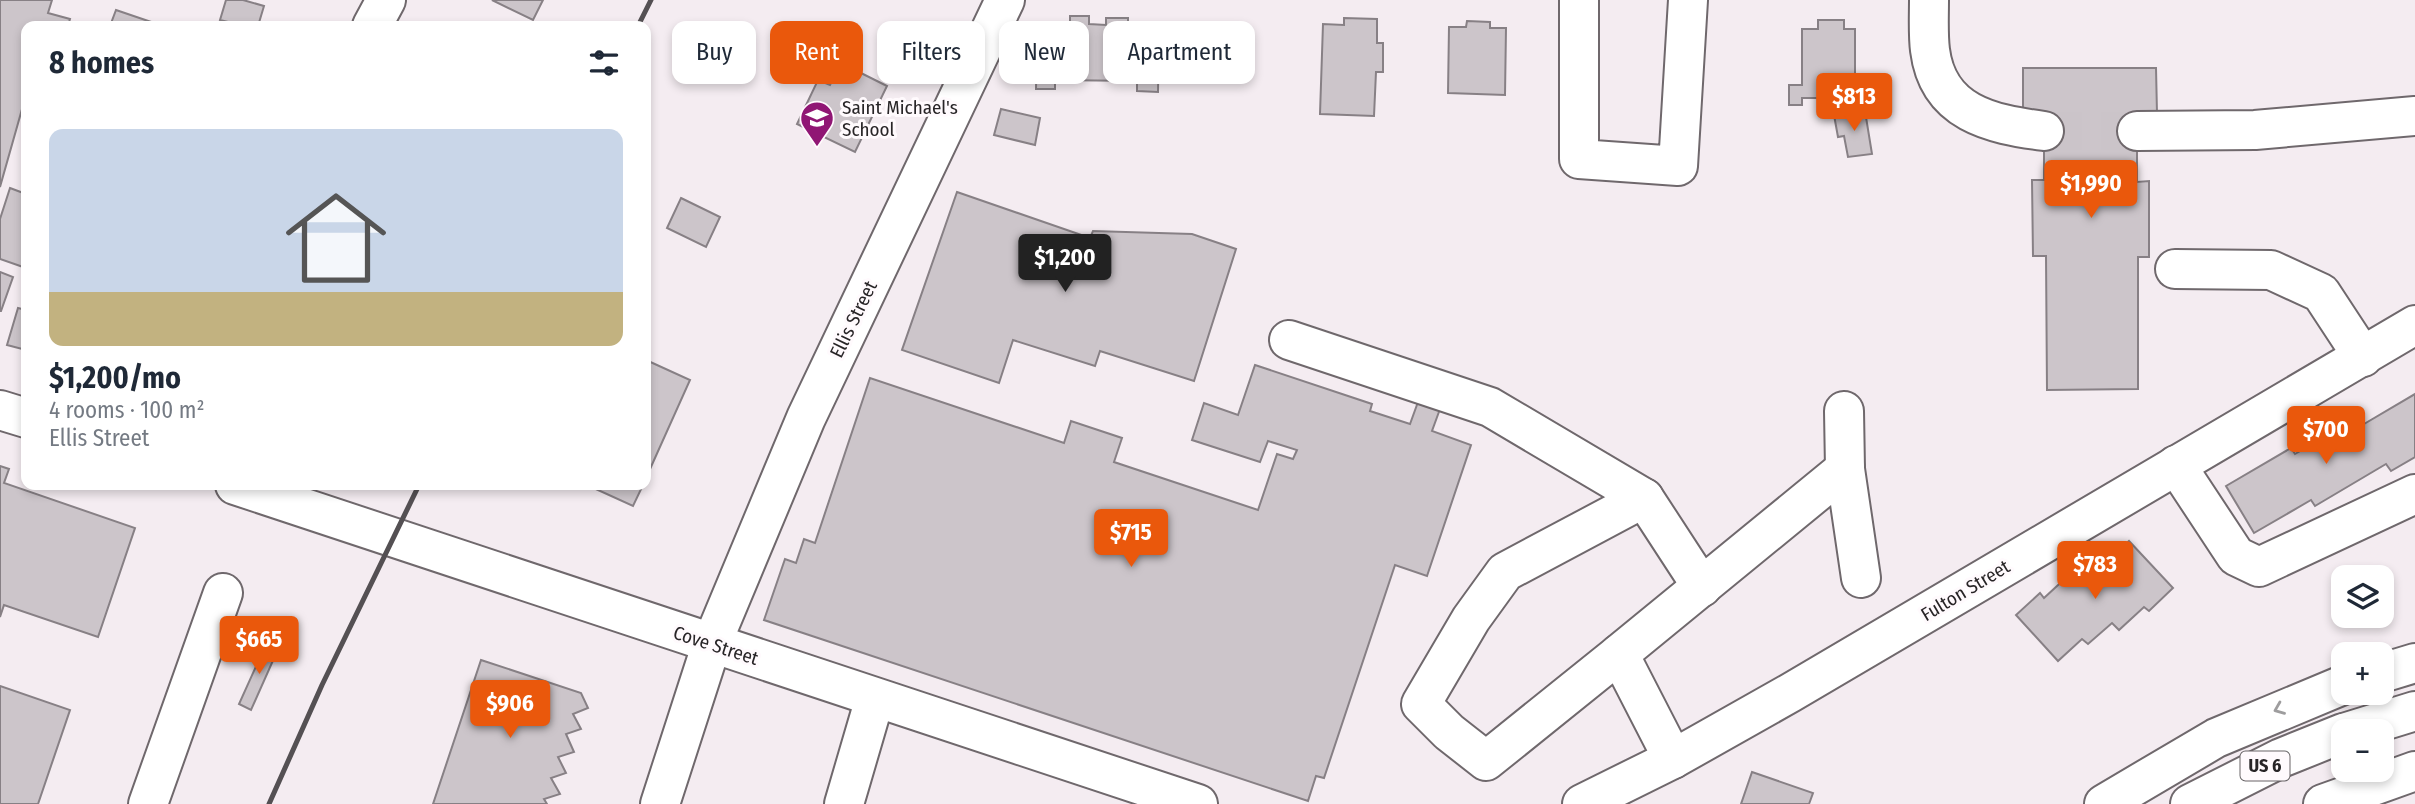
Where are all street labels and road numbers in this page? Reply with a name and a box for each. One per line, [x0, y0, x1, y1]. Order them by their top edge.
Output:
street label: Ellis Street [825, 276, 882, 362]
street label: Fulton Street [1917, 554, 2015, 626]
street label: Cove Street [670, 621, 762, 670]
road number: US 6 [2240, 752, 2290, 780]

